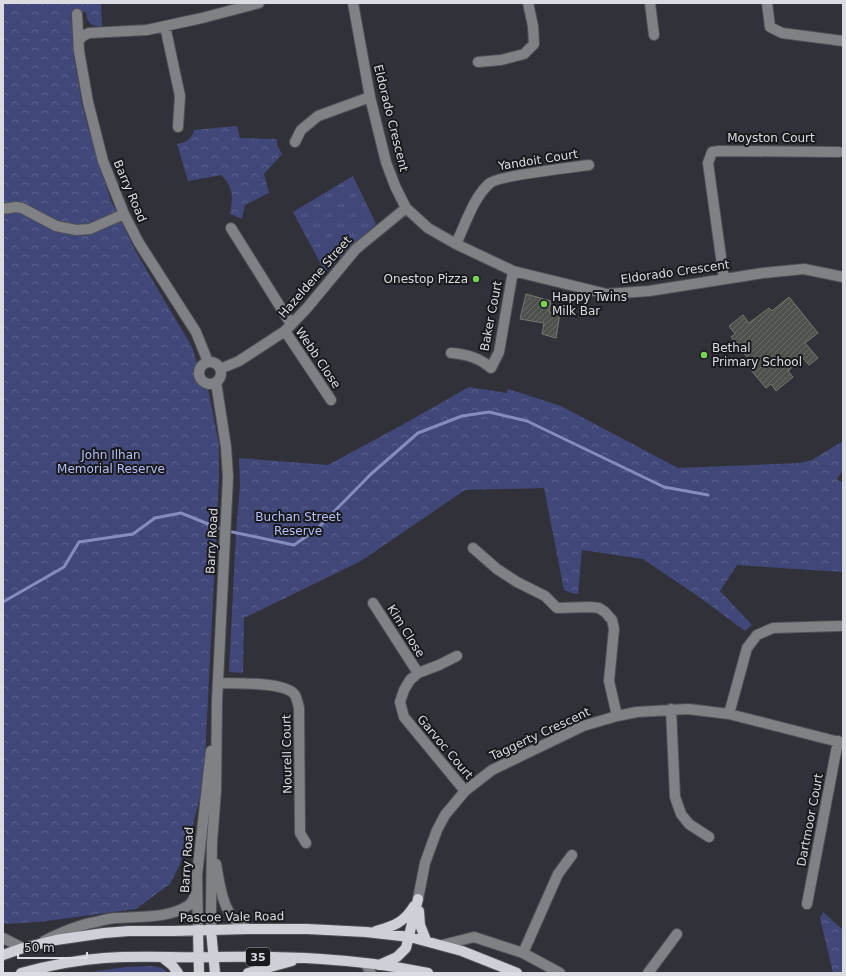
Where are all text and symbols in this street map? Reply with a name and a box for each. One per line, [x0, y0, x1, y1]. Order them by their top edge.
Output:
street label: Eldorado Crescent [371, 63, 411, 173]
street label: Moyston Court [727, 131, 815, 145]
street label: Yandoit Court [496, 147, 579, 173]
street label: Barry Road [111, 158, 149, 224]
street label: Hazeldene Street [276, 233, 354, 321]
street label: Eldorado Crescent [620, 257, 731, 287]
place label: Onestop Pizza [384, 272, 468, 286]
marker: Onestop Pizza [471, 274, 481, 284]
street label: Baker Court [477, 279, 505, 352]
place label: Happy Twins Milk Bar [552, 290, 627, 318]
marker: Happy Twins Milk Bar [539, 299, 549, 309]
street label: Webb Close [293, 325, 343, 391]
place label: Bethal Primary School [712, 341, 802, 369]
marker: Bethal Primary School [699, 350, 709, 360]
park label: John Ilhan Memorial Reserve [57, 448, 165, 476]
street label: Barry Road [203, 508, 221, 574]
park label: Buchan Street Reserve [255, 510, 341, 538]
street label: Kim Close [384, 602, 428, 660]
street label: Taggerty Crescent [487, 705, 593, 764]
street label: Garvoc Court [414, 712, 476, 782]
street label: Nourell Court [279, 714, 295, 794]
street label: Dartmoor Court [794, 772, 826, 868]
street label: Barry Road [178, 826, 196, 894]
street label: Pascoe Vale Road [180, 909, 284, 925]
scale bar [18, 934, 87, 960]
text: 50 m [24, 941, 55, 955]
road number: 35 [246, 948, 270, 966]

